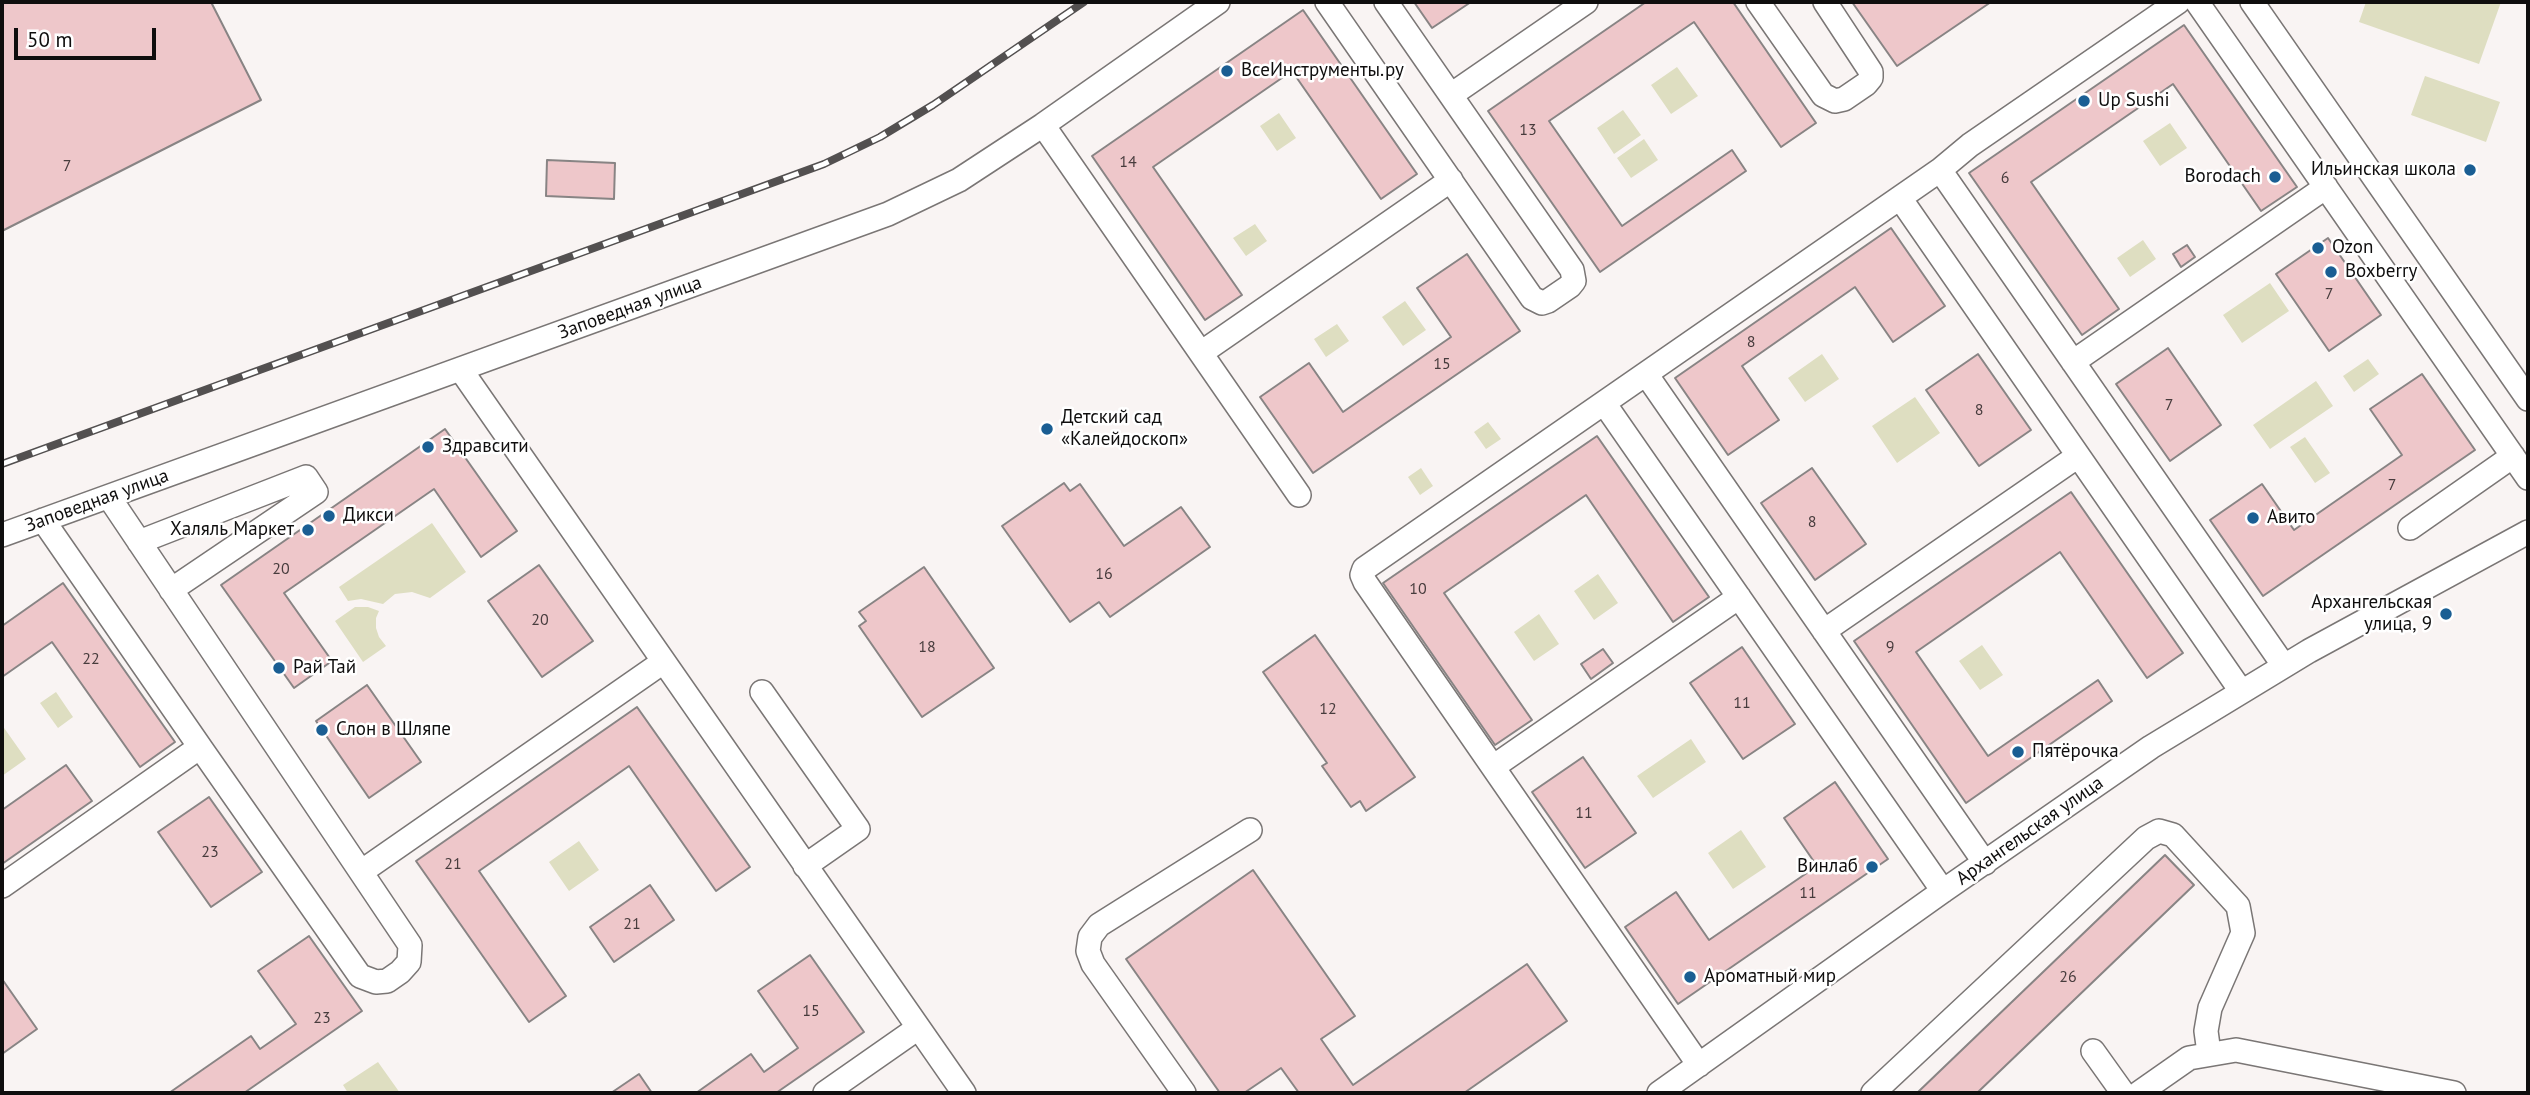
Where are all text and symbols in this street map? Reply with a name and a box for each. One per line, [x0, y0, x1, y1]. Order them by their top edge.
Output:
scale bar [18, 14, 159, 58]
text: 50 m [27, 26, 73, 53]
place label: ВсеИнструменты.ру [1241, 60, 1404, 82]
marker: ВсеИнструменты.ру [1219, 63, 1235, 79]
place label: Up Sushi [2098, 90, 2170, 112]
marker: Up Sushi [2076, 93, 2092, 109]
house number: 13 [1519, 120, 1537, 140]
house number: 14 [1119, 152, 1137, 172]
house number: 7 [63, 156, 71, 176]
place label: Ильинская школа [2311, 159, 2456, 181]
marker: Ильинская школа [2462, 162, 2478, 178]
place label: Borodach [2184, 166, 2261, 188]
house number: 6 [2001, 168, 2009, 188]
marker: Borodach [2267, 169, 2283, 185]
place label: Ozon [2332, 237, 2373, 259]
marker: Ozon [2310, 240, 2326, 256]
place label: Boxberry [2345, 261, 2417, 283]
marker: Boxberry [2323, 264, 2339, 280]
street label: Заповедная улица [555, 271, 705, 345]
house number: 7 [2325, 284, 2333, 304]
house number: 8 [1747, 332, 1755, 352]
house number: 15 [1433, 354, 1451, 374]
house number: 7 [2165, 395, 2173, 415]
house number: 8 [1975, 400, 1983, 420]
place label: Детский сад «Калейдоскоп» [1061, 407, 1188, 451]
marker: Детский сад «Калейдоскоп» [1039, 421, 1055, 437]
place label: Здравсити [442, 436, 529, 458]
marker: Здравсити [420, 439, 436, 455]
street label: Заповедная улица [22, 464, 172, 538]
house number: 7 [2388, 475, 2396, 495]
place label: Дикси [343, 505, 394, 527]
place label: Авито [2267, 507, 2315, 529]
marker: Дикси [321, 508, 337, 524]
marker: Авито [2245, 510, 2261, 526]
house number: 8 [1808, 512, 1816, 532]
place label: Халяль Маркет [170, 519, 294, 541]
marker: Халяль Маркет [300, 522, 316, 538]
house number: 20 [272, 559, 290, 579]
house number: 16 [1095, 564, 1113, 584]
house number: 10 [1409, 579, 1427, 599]
place label: Архангельская улица, 9 [2311, 592, 2432, 636]
marker: Архангельская улица, 9 [2438, 606, 2454, 622]
house number: 20 [531, 610, 549, 630]
house number: 18 [918, 637, 936, 657]
house number: 9 [1886, 637, 1894, 657]
house number: 22 [82, 649, 100, 669]
place label: Рай Тай [293, 657, 356, 679]
marker: Рай Тай [271, 660, 287, 676]
house number: 11 [1733, 693, 1751, 713]
house number: 12 [1319, 699, 1337, 719]
place label: Слон в Шляпе [336, 719, 451, 741]
marker: Слон в Шляпе [314, 722, 330, 738]
place label: Пятёрочка [2032, 741, 2119, 763]
marker: Пятёрочка [2010, 744, 2026, 760]
street label: Архангельская улица [1952, 772, 2108, 890]
house number: 11 [1575, 803, 1593, 823]
house number: 23 [201, 842, 219, 862]
house number: 21 [444, 854, 462, 874]
place label: Винлаб [1797, 856, 1858, 878]
marker: Винлаб [1864, 859, 1880, 875]
house number: 11 [1799, 883, 1817, 903]
house number: 21 [623, 914, 641, 934]
place label: Ароматный мир [1704, 966, 1836, 988]
house number: 26 [2059, 967, 2077, 987]
marker: Ароматный мир [1682, 969, 1698, 985]
house number: 15 [802, 1001, 820, 1021]
house number: 23 [313, 1008, 331, 1028]

